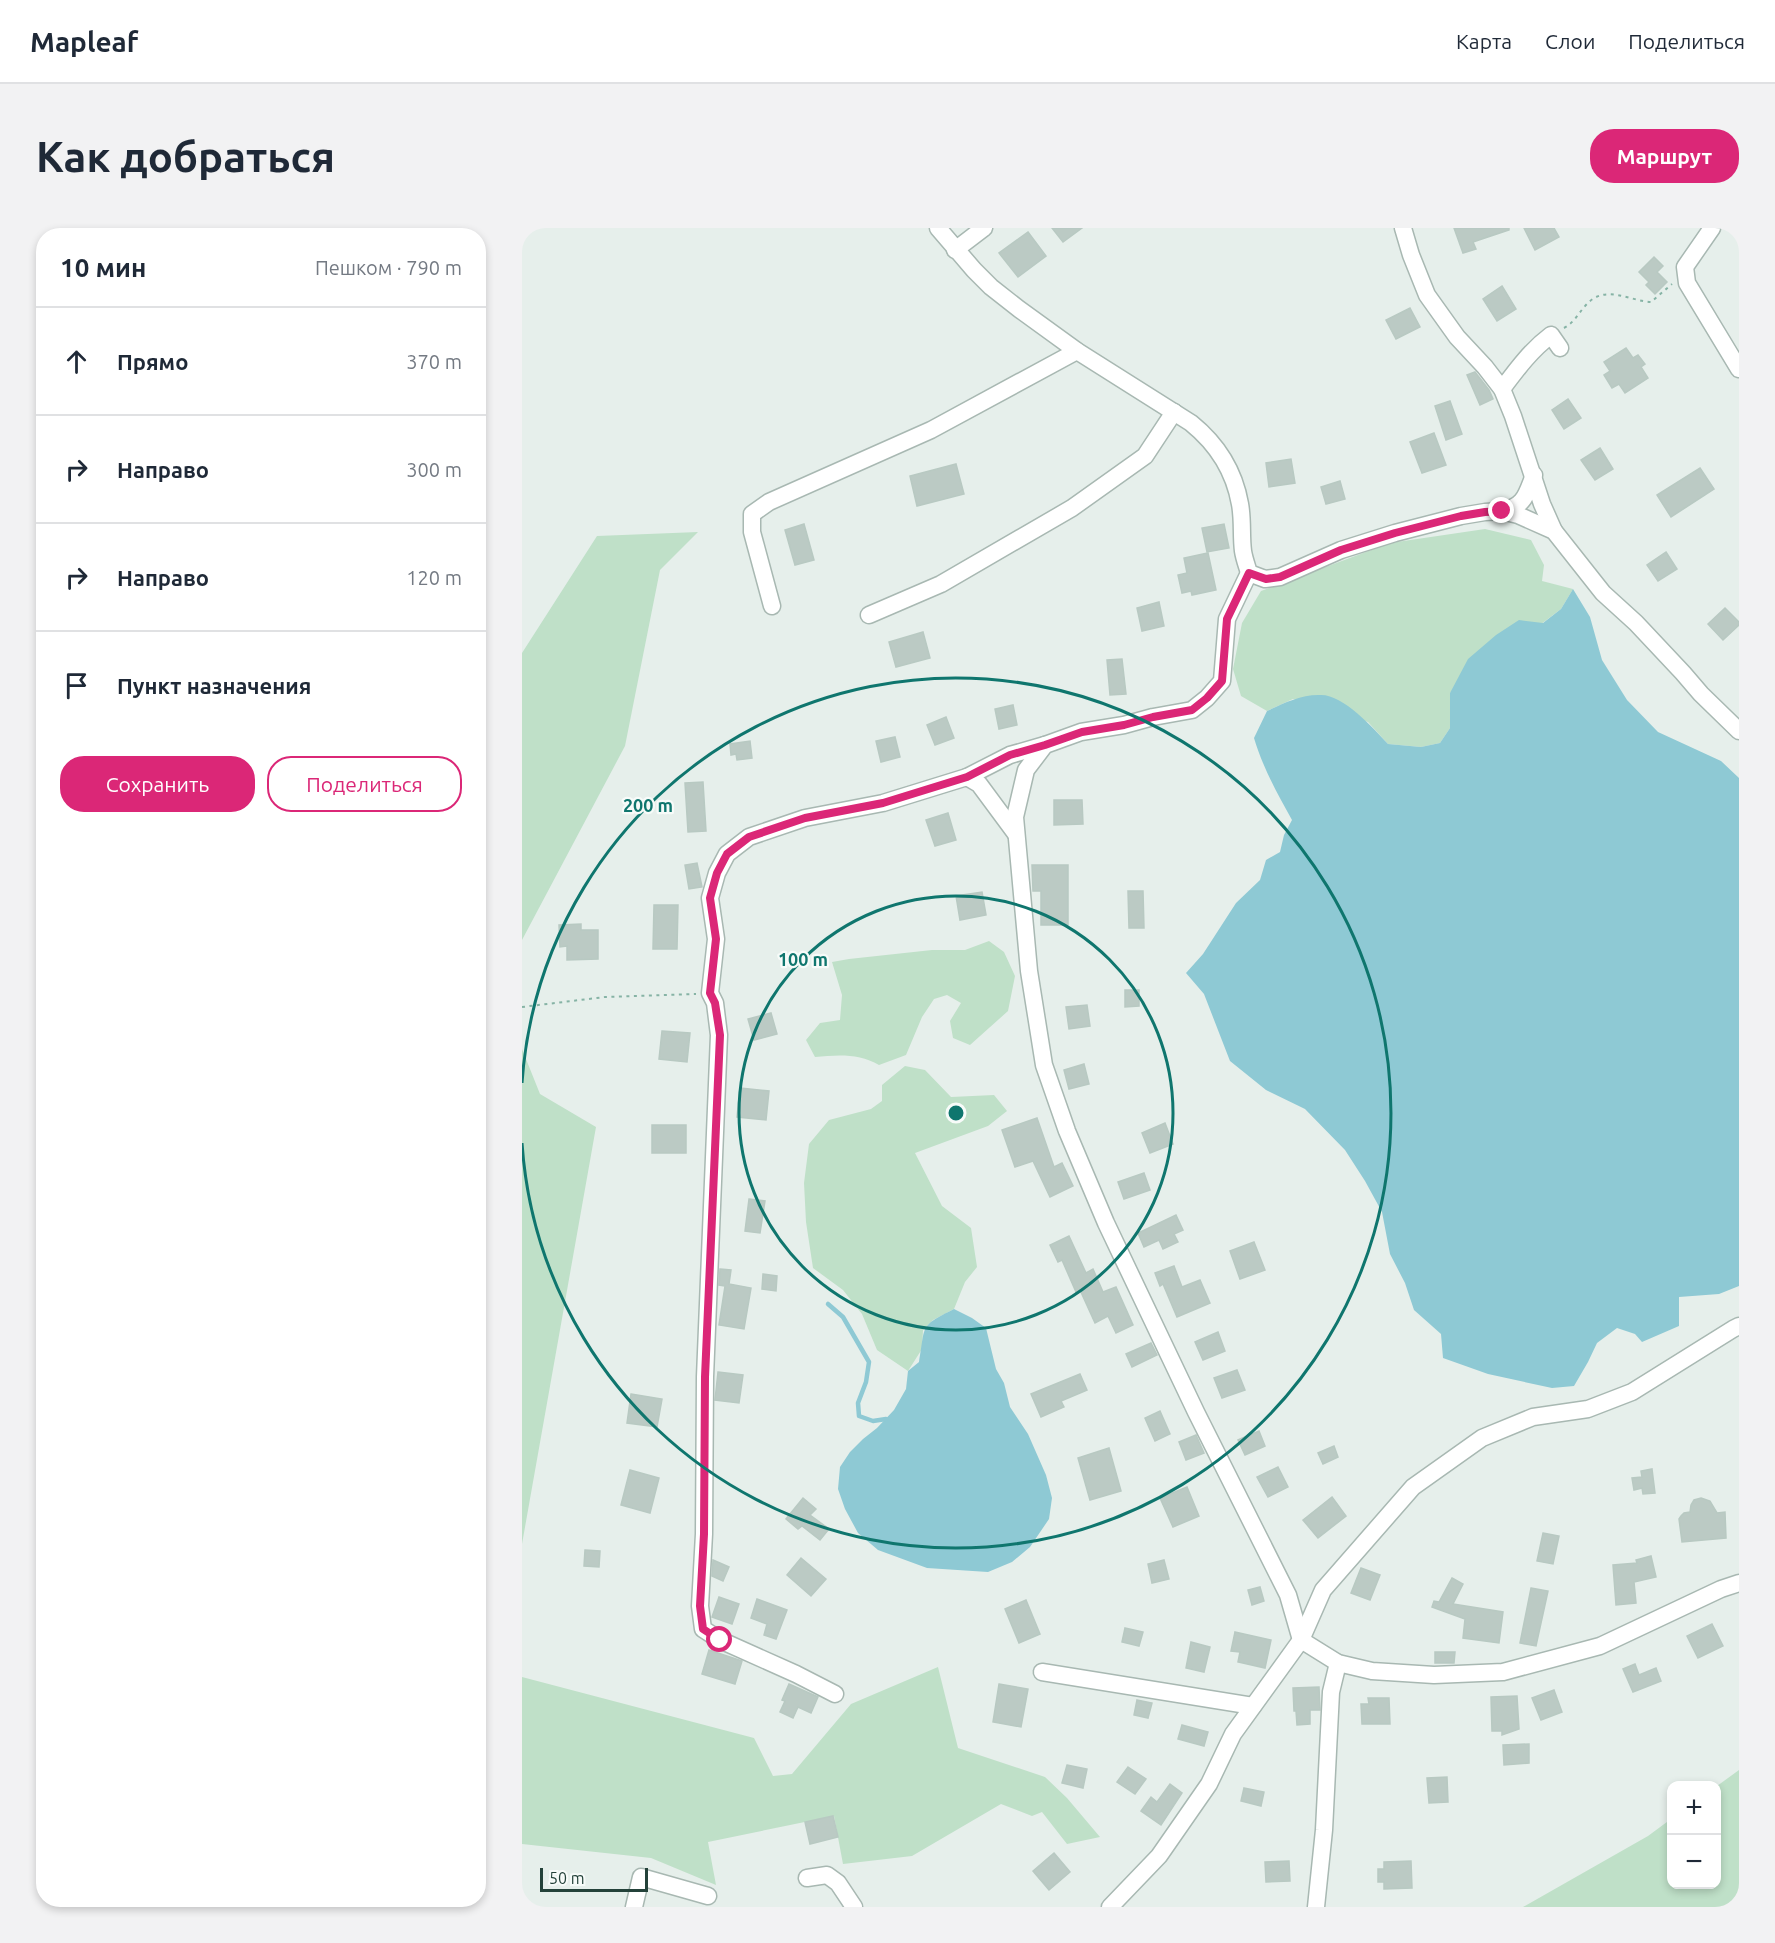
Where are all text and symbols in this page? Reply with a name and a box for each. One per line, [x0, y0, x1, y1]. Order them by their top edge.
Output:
text: Mapleaf [30, 26, 138, 57]
text: Карта [1456, 29, 1512, 53]
text: Слои [1545, 29, 1595, 53]
text: Поделиться [1628, 29, 1745, 53]
button: Маршрут [1590, 129, 1739, 183]
text: Как добраться [36, 133, 335, 180]
text: 10 мин [60, 253, 146, 282]
text: Пешком · 790 m [315, 256, 462, 279]
icon: ahead [60, 345, 93, 378]
text: Прямо [117, 349, 188, 374]
text: 370 m [406, 350, 462, 373]
icon: right [60, 453, 93, 486]
text: Направо [117, 457, 209, 482]
text: 300 m [406, 458, 462, 481]
route end [1488, 497, 1514, 523]
icon: right [60, 561, 93, 594]
text: Направо [117, 565, 209, 590]
text: 120 m [406, 566, 462, 589]
icon: arrive [60, 669, 93, 702]
text: Пункт назначения [117, 673, 311, 698]
button: Сохранить [60, 756, 255, 812]
button: Поделиться [267, 756, 462, 812]
text: 200 m [623, 795, 673, 815]
text: 100 m [778, 949, 828, 969]
centre of rings [946, 1103, 966, 1123]
route start [706, 1626, 732, 1652]
map controls [1667, 1781, 1721, 1889]
button: + [1667, 1781, 1721, 1835]
button: − [1667, 1835, 1721, 1889]
scale bar [540, 1865, 648, 1892]
text: 50 m [549, 1869, 585, 1887]

